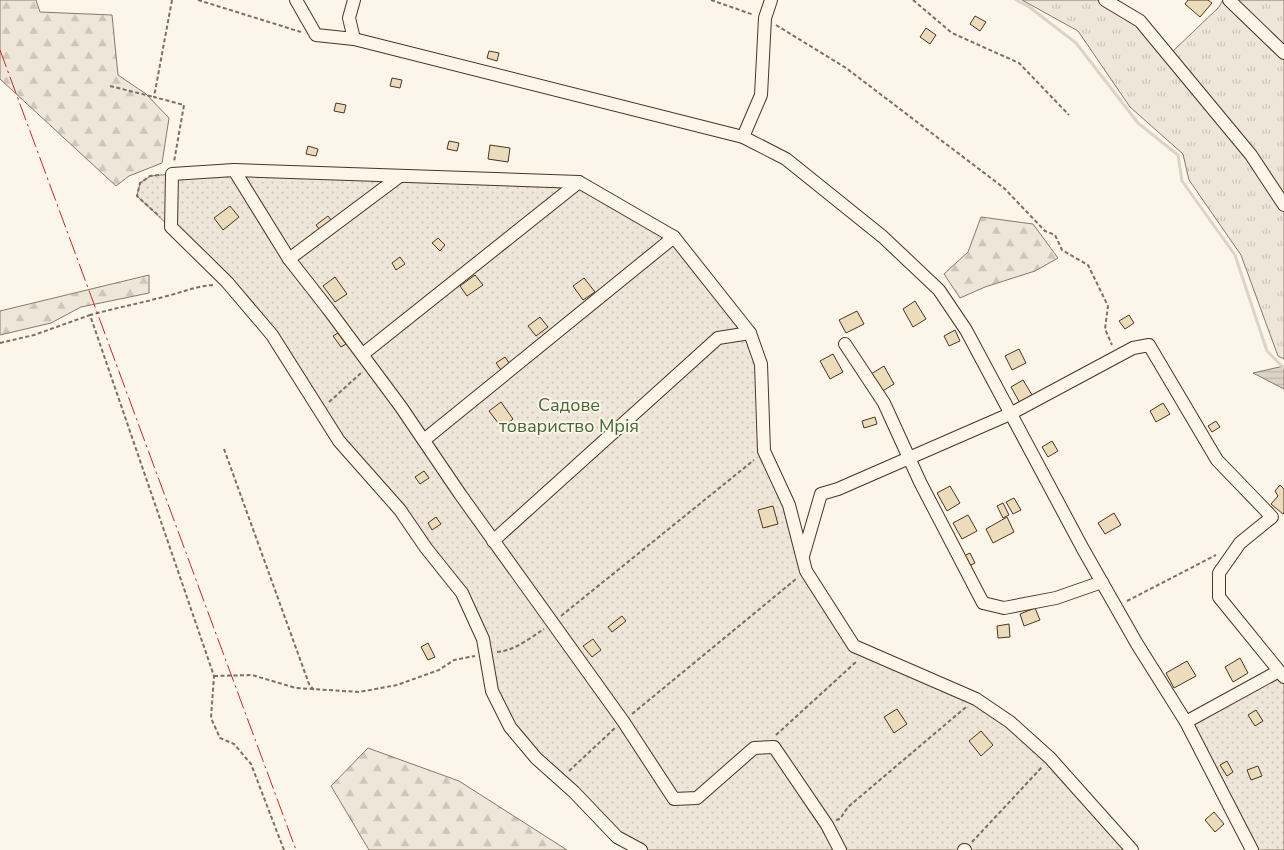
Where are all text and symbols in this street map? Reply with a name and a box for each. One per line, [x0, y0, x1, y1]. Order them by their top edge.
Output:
park label: Садове товариство Мрія [499, 393, 639, 438]

